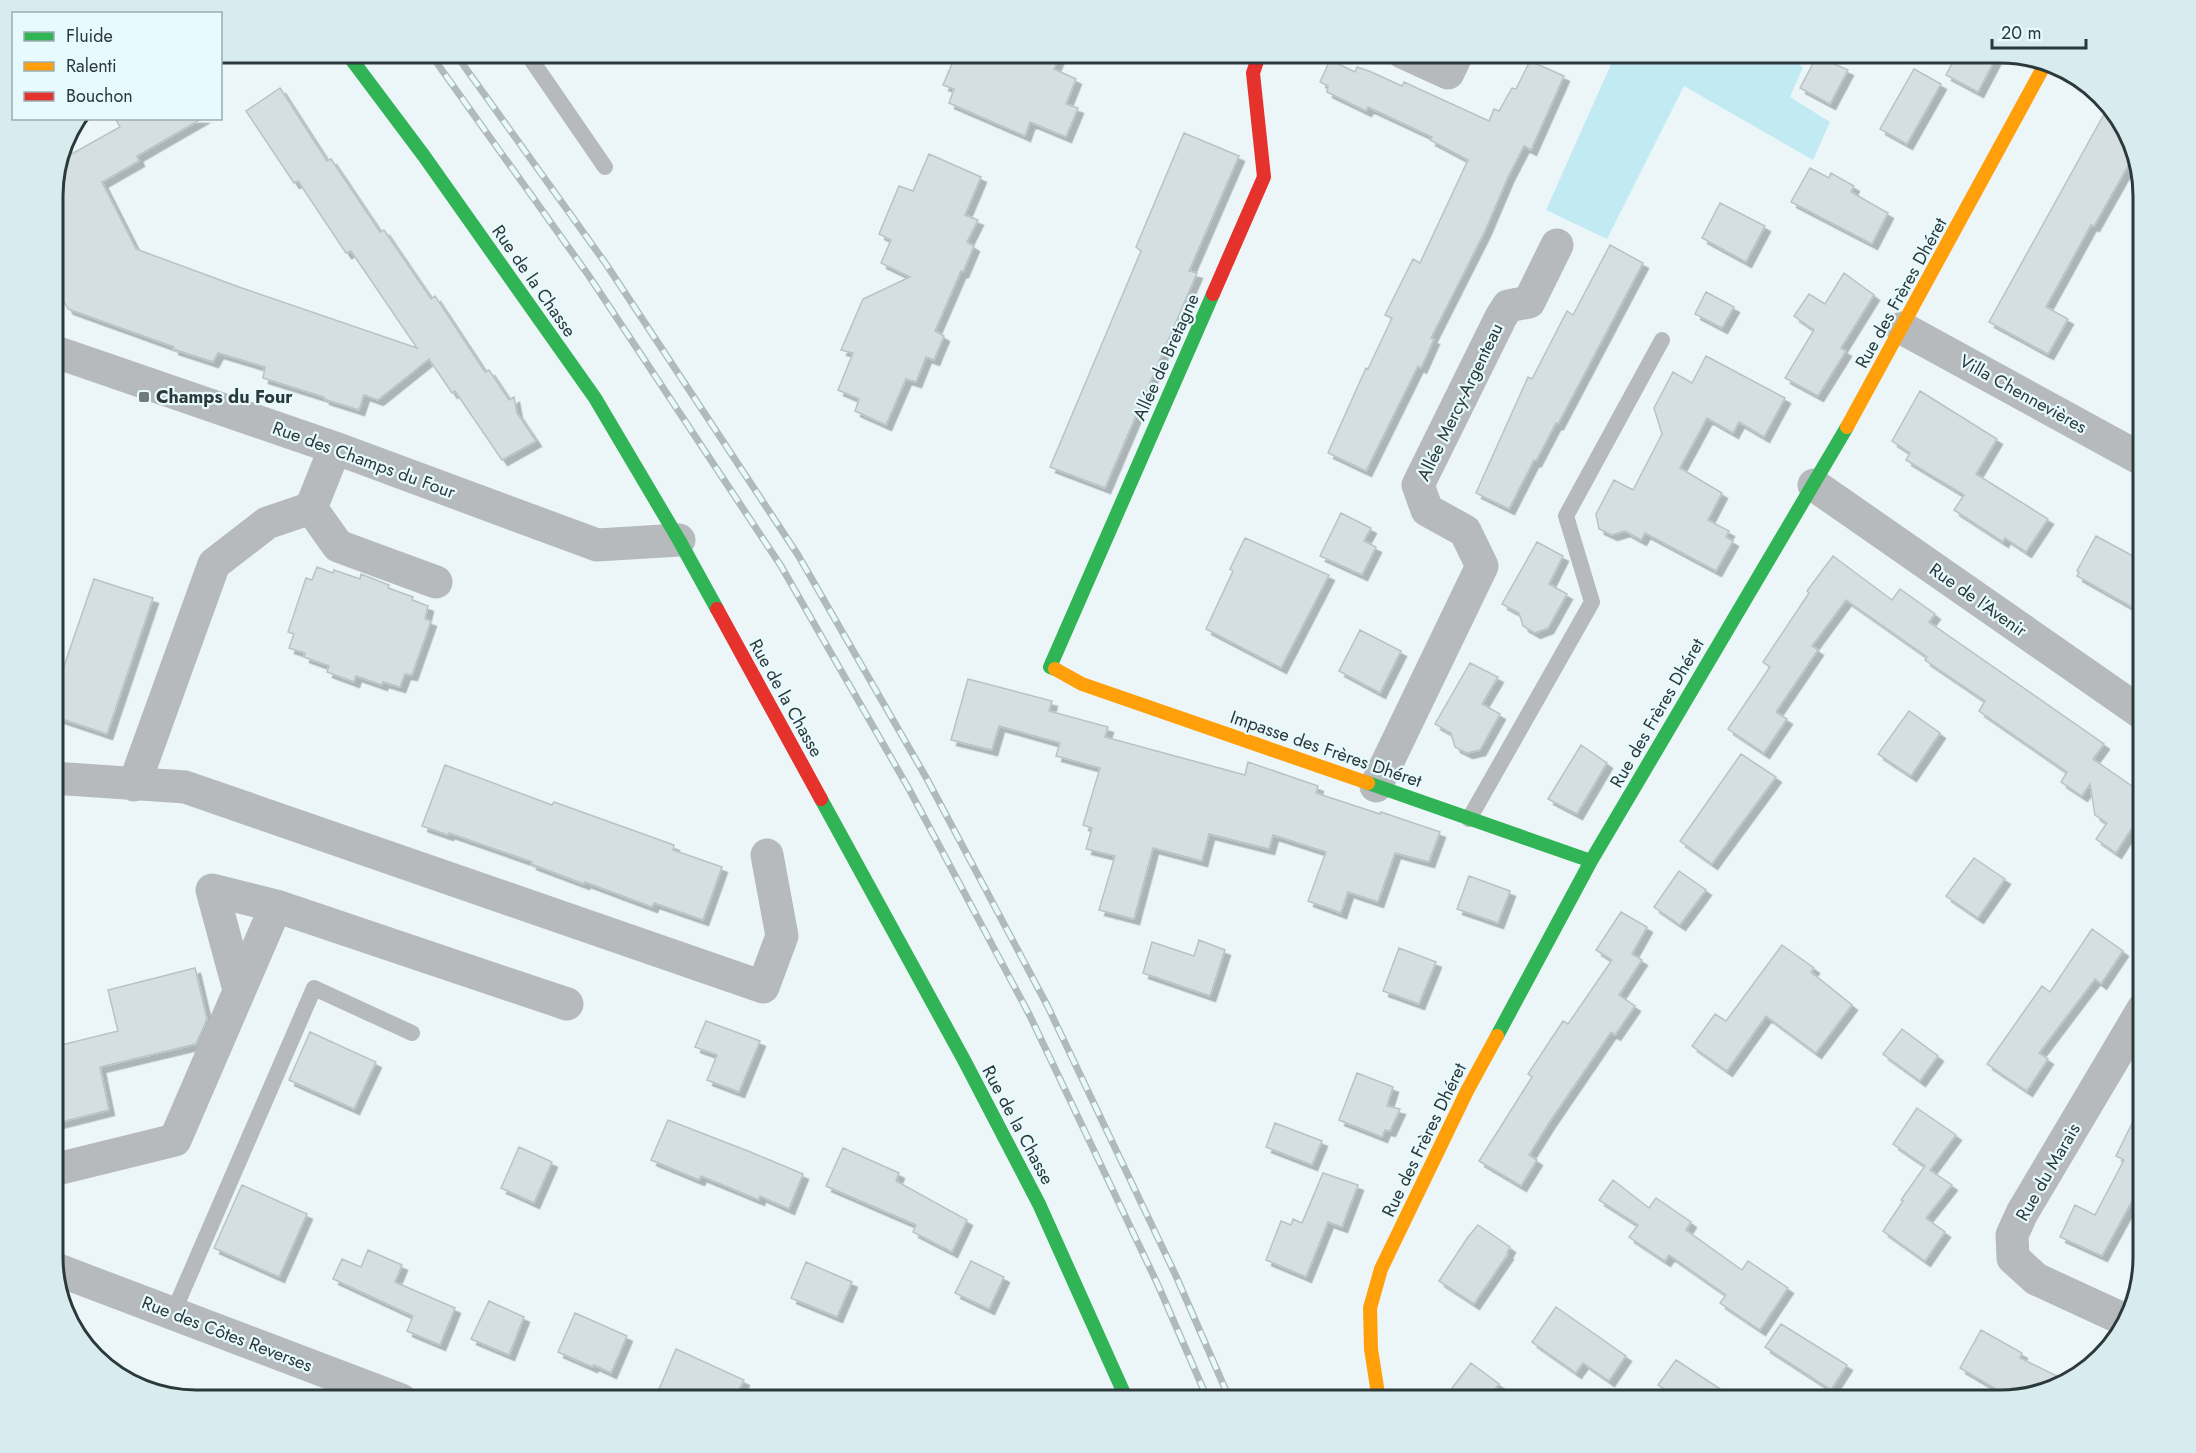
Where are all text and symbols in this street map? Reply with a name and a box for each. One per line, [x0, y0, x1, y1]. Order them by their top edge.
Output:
legend [12, 12, 222, 120]
scale bar [1992, 12, 2086, 50]
text: 20 m [2001, 20, 2041, 46]
text: Fluide [66, 23, 113, 49]
text: Ralenti [66, 53, 117, 79]
text: Bouchon [66, 83, 133, 109]
street label: Rue des Frères Dhéret [1849, 212, 1954, 373]
street label: Rue de la Chasse [486, 220, 582, 342]
street label: Allée de Bretagne [1126, 289, 1206, 425]
street label: Allée Mercy-Argenteau [1410, 319, 1510, 485]
street label: Villa Chennevières [1955, 348, 2091, 440]
place label: Champs du Four [156, 384, 293, 410]
marker: Champs du Four [137, 390, 151, 404]
street label: Rue des Champs du Four [269, 415, 460, 505]
street label: Rue de l'Avenir [1924, 557, 2033, 644]
street label: Rue des Frères Dhéret [1604, 633, 1711, 792]
street label: Rue de la Chasse [743, 634, 829, 762]
street label: Impasse des Frères Dhéret [1227, 704, 1426, 794]
street label: Rue des Frères Dhéret [1375, 1058, 1473, 1221]
street label: Rue de la Chasse [976, 1061, 1060, 1189]
street label: Rue du Marais [2009, 1118, 2087, 1226]
street label: Rue des Côtes Reverses [138, 1289, 316, 1379]

